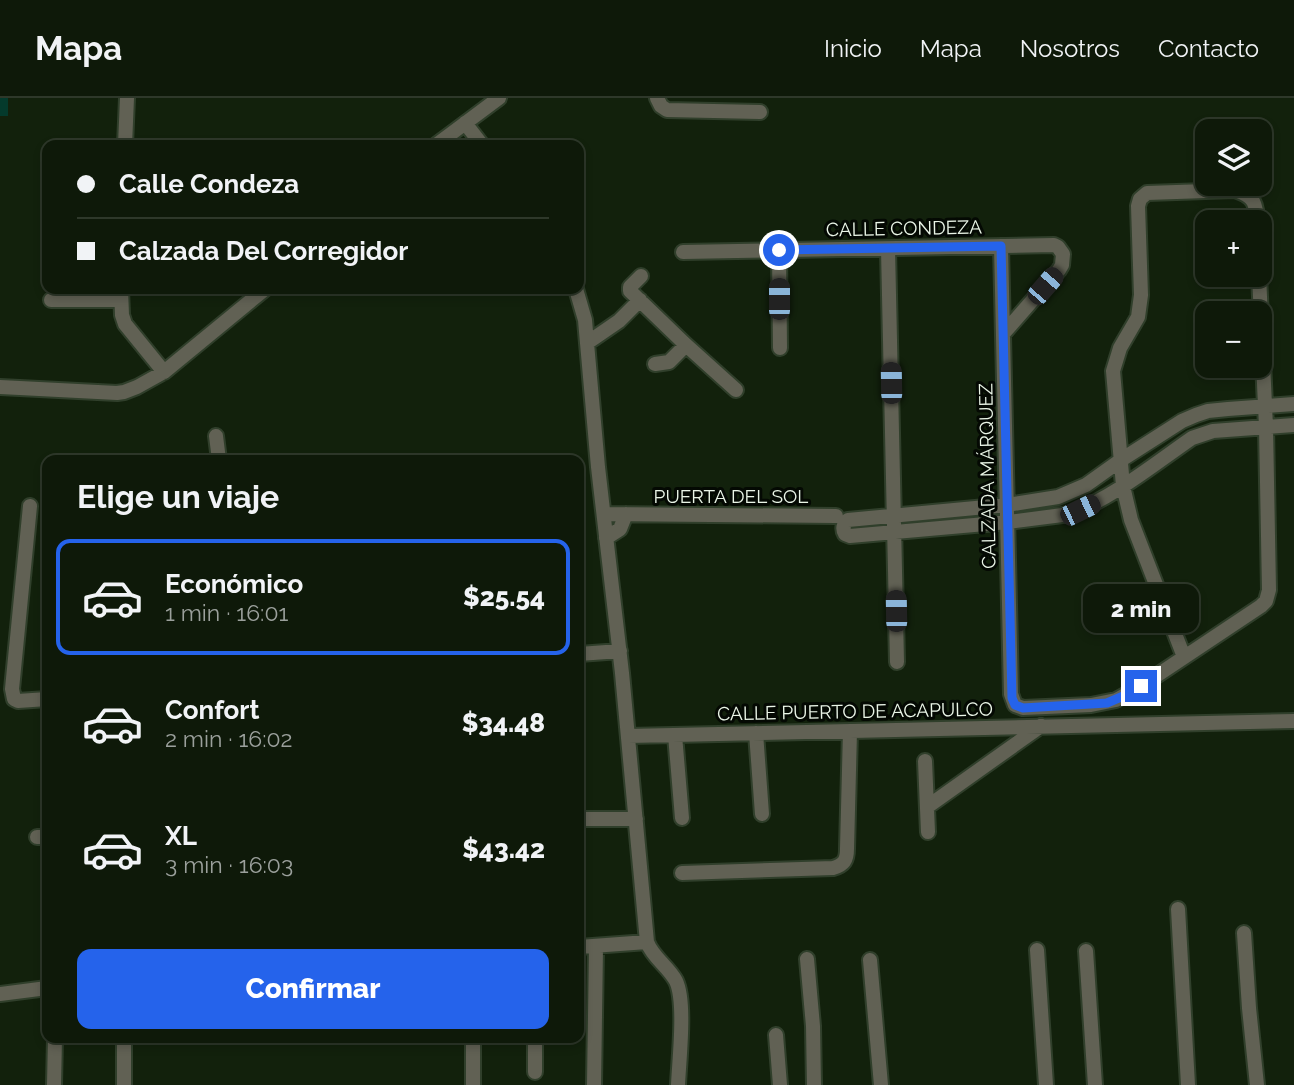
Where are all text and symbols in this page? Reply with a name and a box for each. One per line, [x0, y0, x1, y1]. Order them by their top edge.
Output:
text: Mapa [35, 29, 122, 68]
text: Inicio [824, 34, 882, 63]
text: Mapa [920, 34, 982, 63]
text: Nosotros [1020, 34, 1120, 63]
text: Contacto [1158, 34, 1259, 63]
map controls [1195, 119, 1272, 378]
button: layers [1195, 119, 1272, 196]
text: Calle Condeza [119, 169, 299, 199]
button: + [1195, 210, 1272, 287]
street label: CALLE CONDEZA [826, 216, 982, 240]
route start [763, 234, 795, 266]
text: Calzada Del Corregidor [119, 236, 408, 266]
car [1024, 263, 1067, 309]
car [769, 278, 790, 320]
button: − [1195, 301, 1272, 378]
car [881, 362, 902, 404]
street label: CALZADA MÁRQUEZ [974, 383, 1000, 569]
text: Elige un viaje [77, 478, 279, 515]
street label: PUERTA DEL SOL [654, 485, 808, 507]
car [1057, 491, 1104, 529]
icon: car [81, 566, 144, 629]
text: Económico [165, 569, 303, 599]
text: $25.54 [463, 582, 545, 612]
callout: 2 min [1083, 584, 1199, 634]
car [886, 590, 907, 632]
text: 2 min [1111, 595, 1171, 622]
text: 1 min · 16:01 [165, 599, 288, 626]
route end [1125, 670, 1157, 702]
icon: car [81, 692, 144, 755]
text: Confort [165, 695, 259, 725]
street label: CALLE PUERTO DE ACAPULCO [717, 698, 993, 724]
text: $34.48 [462, 708, 545, 738]
text: 2 min · 16:02 [165, 725, 293, 752]
icon: car [81, 818, 144, 881]
text: XL [165, 821, 197, 851]
text: $43.42 [462, 834, 545, 864]
text: 3 min · 16:03 [165, 851, 293, 878]
button: Confirmar [77, 949, 549, 1029]

